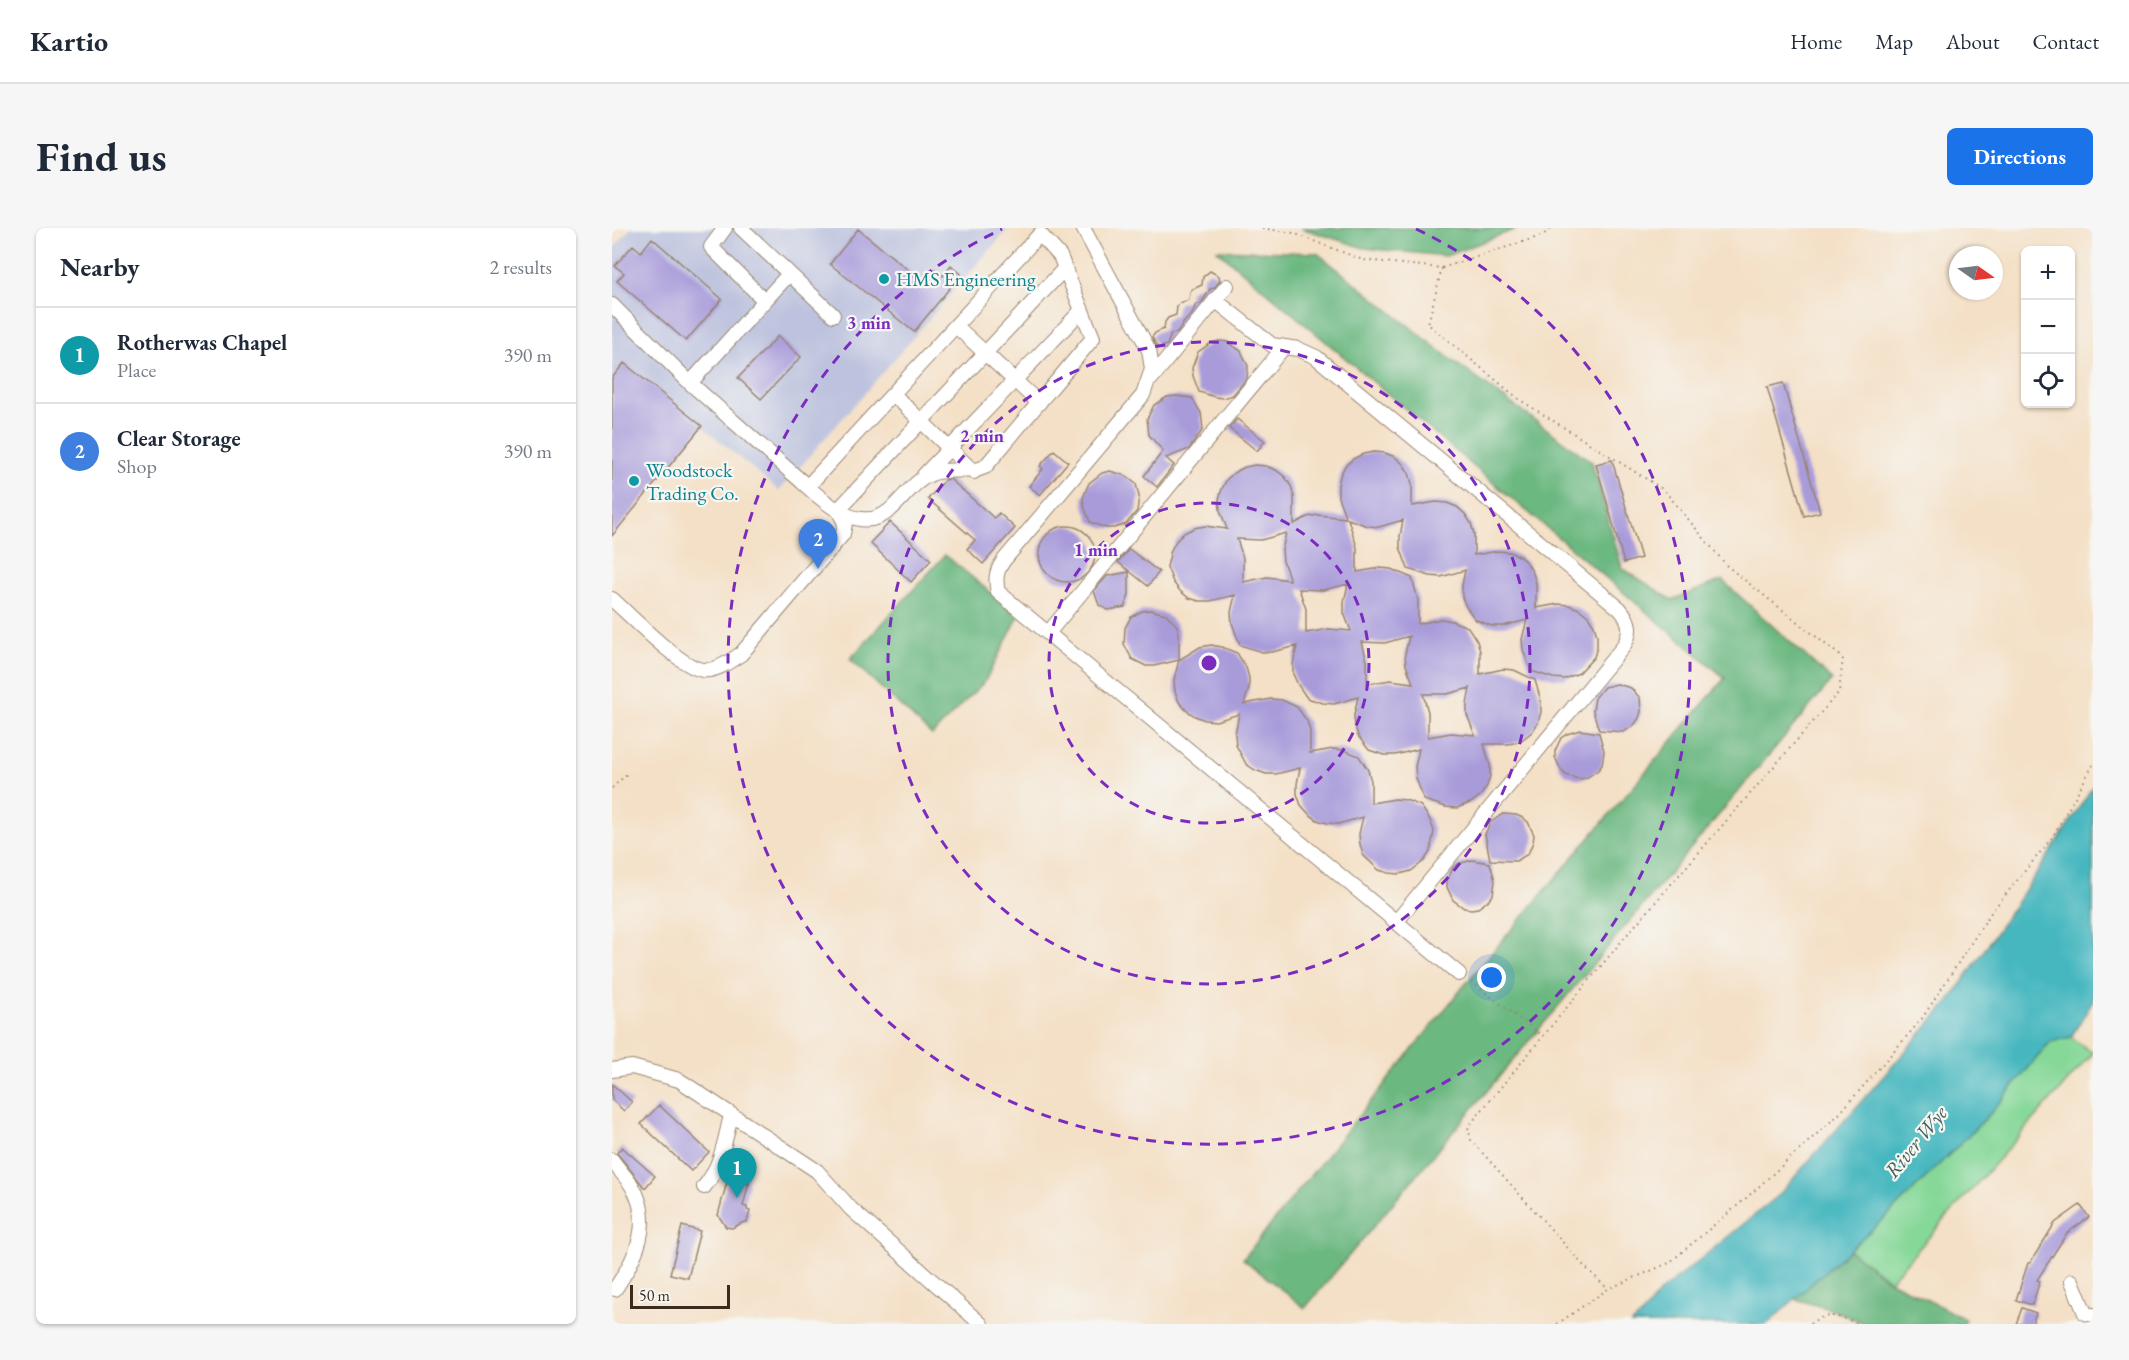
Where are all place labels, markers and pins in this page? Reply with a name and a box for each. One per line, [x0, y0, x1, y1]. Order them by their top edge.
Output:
place label: HMS Engineering [896, 266, 1036, 292]
marker: HMS Engineering [877, 272, 891, 286]
place label: Woodstock Trading Co. [646, 457, 739, 506]
marker: Woodstock Trading Co. [627, 474, 641, 488]
pin: 2 [798, 520, 838, 569]
centre of rings [1199, 653, 1219, 673]
pin: 1 [718, 1148, 756, 1198]

